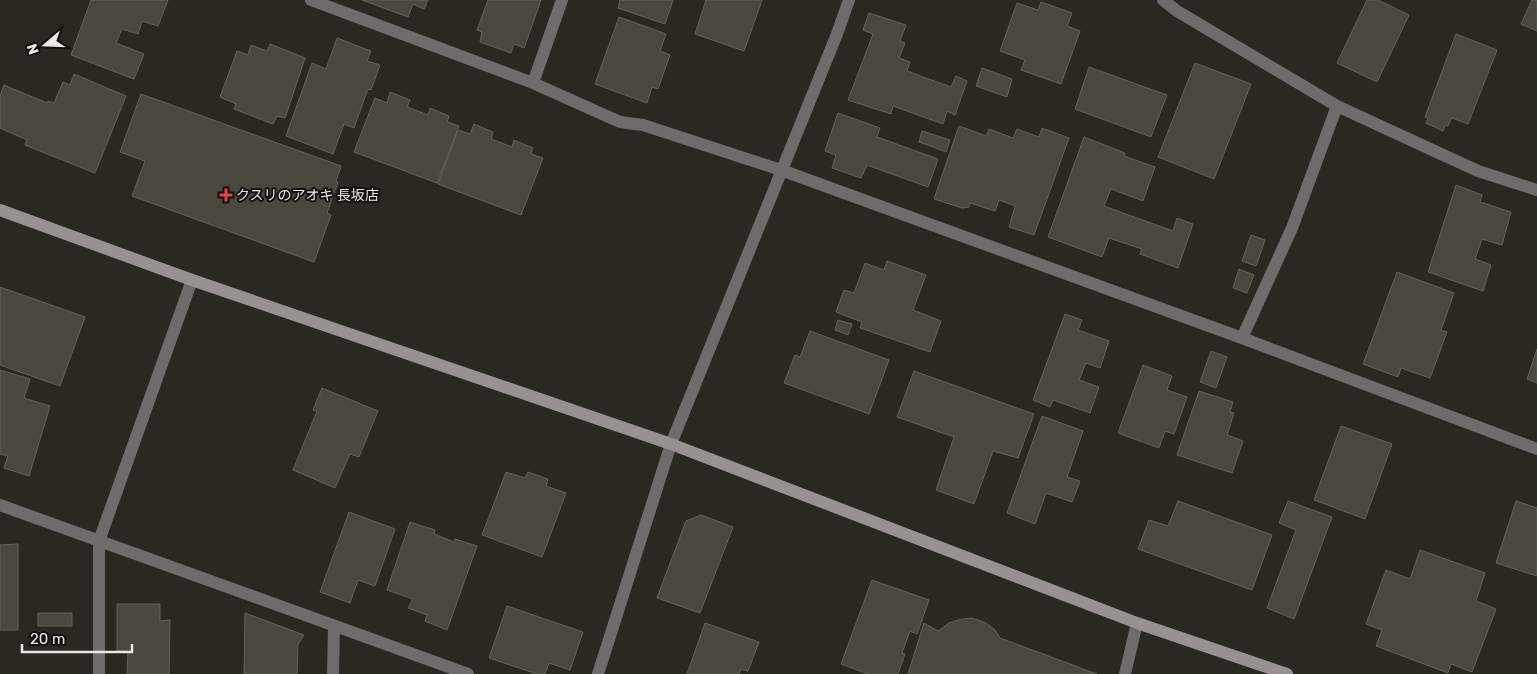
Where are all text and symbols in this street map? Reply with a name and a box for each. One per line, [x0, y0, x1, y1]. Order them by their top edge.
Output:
north arrow [20, 20, 70, 70]
text: N [24, 42, 43, 57]
place label: クスリのアオキ 長坂店 [236, 187, 379, 204]
marker: クスリのアオキ 長坂店 [220, 189, 232, 201]
scale bar [22, 622, 132, 654]
text: 20 m [30, 630, 65, 648]

